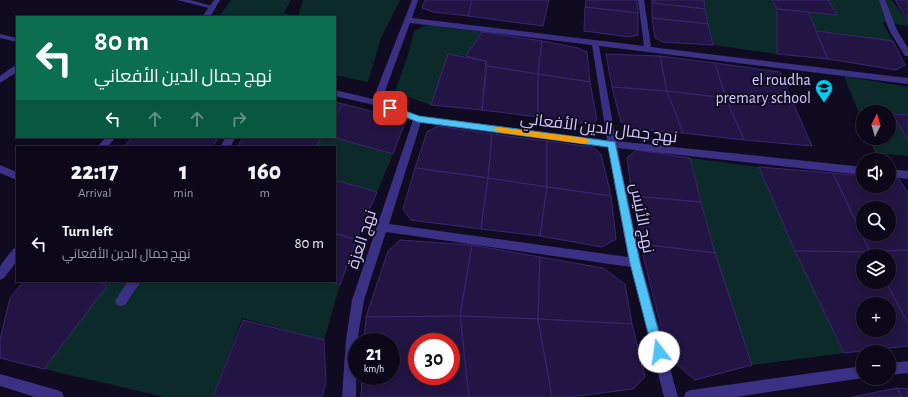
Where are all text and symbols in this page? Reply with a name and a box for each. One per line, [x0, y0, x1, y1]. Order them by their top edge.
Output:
text: 80 m [94, 28, 149, 56]
icon: left [28, 32, 80, 84]
text: نهج جمال الدين الأفعاني [94, 68, 272, 86]
place label: el roudha premary school [716, 72, 811, 107]
school or university icon: el roudha premary school [814, 78, 834, 103]
pin [373, 91, 407, 125]
icon: arrive [379, 97, 401, 119]
north arrow [856, 105, 896, 145]
map controls [856, 105, 896, 385]
icon: left [102, 108, 124, 130]
icon: ahead [144, 108, 166, 130]
icon: ahead [186, 108, 208, 130]
icon: right [228, 108, 250, 130]
street label: نهج جمال الدين الأفعاني [519, 110, 678, 151]
button: sound [856, 153, 896, 193]
text: 22:17 [71, 160, 119, 184]
text: 1 [179, 160, 188, 184]
text: 160 [248, 160, 281, 184]
street label: نهج الأنيس [624, 182, 657, 255]
text: Arrival [78, 187, 111, 200]
text: min [173, 187, 194, 200]
text: m [260, 187, 270, 200]
button: search [856, 201, 896, 241]
street label: نهج العزة [345, 208, 382, 271]
text: Turn left [62, 224, 113, 239]
icon: left [28, 233, 50, 255]
text: 80 m [294, 236, 324, 251]
text: نهج جمال الدين الأفعاني [62, 248, 191, 261]
button: layers [856, 249, 896, 289]
button: + [856, 297, 896, 337]
position arrow [638, 331, 680, 373]
speed limit sign: 30 [408, 333, 460, 385]
text: 21 [366, 344, 382, 364]
button: − [856, 345, 896, 385]
text: km/h [364, 364, 384, 374]

